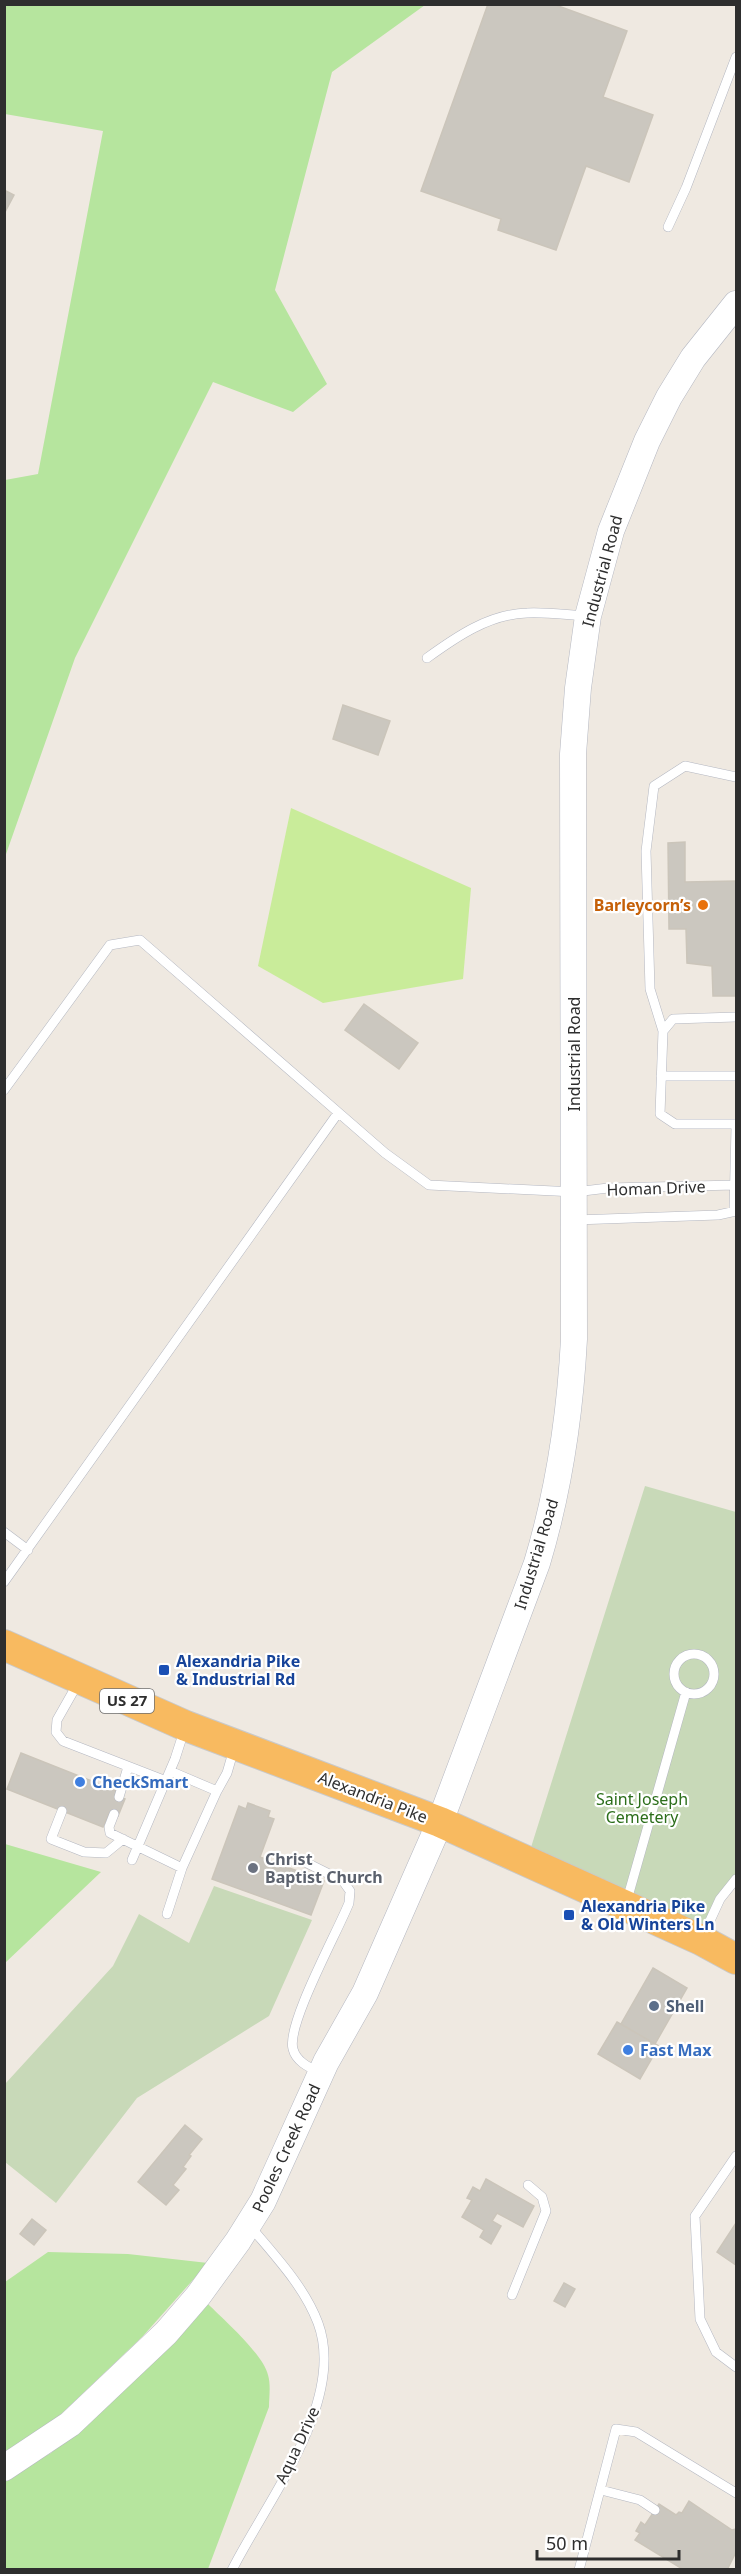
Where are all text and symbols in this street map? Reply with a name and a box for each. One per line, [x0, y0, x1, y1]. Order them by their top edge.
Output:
street label: Industrial Road [577, 513, 627, 629]
place label: Barleycorn’s [594, 894, 691, 916]
marker: Barleycorn’s [696, 898, 710, 912]
street label: Industrial Road [563, 997, 585, 1111]
street label: Homan Drive [606, 1175, 706, 1201]
street label: Industrial Road [509, 1496, 563, 1612]
place label: Alexandria Pike & Industrial Rd [176, 1650, 300, 1690]
marker: Alexandria Pike & Industrial Rd [157, 1663, 171, 1677]
road number: US 27 [100, 1689, 154, 1713]
street label: Alexandria Pike [315, 1766, 431, 1828]
place label: CheckSmart [92, 1771, 189, 1793]
marker: CheckSmart [73, 1775, 87, 1789]
park label: Saint Joseph Cemetery [596, 1788, 688, 1828]
place label: Christ Baptist Church [265, 1848, 383, 1888]
marker: Christ Baptist Church [246, 1861, 260, 1875]
place label: Alexandria Pike & Old Winters Ln [581, 1895, 715, 1935]
marker: Alexandria Pike & Old Winters Ln [562, 1908, 576, 1922]
place label: Shell [666, 1995, 704, 2017]
marker: Shell [647, 1999, 661, 2013]
place label: Fast Max [640, 2039, 712, 2061]
marker: Fast Max [621, 2043, 635, 2057]
street label: Pooles Creek Road [247, 2080, 325, 2216]
street label: Aqua Drive [270, 2403, 324, 2487]
scale bar [537, 2523, 680, 2561]
text: 50 m [546, 2531, 588, 2555]

